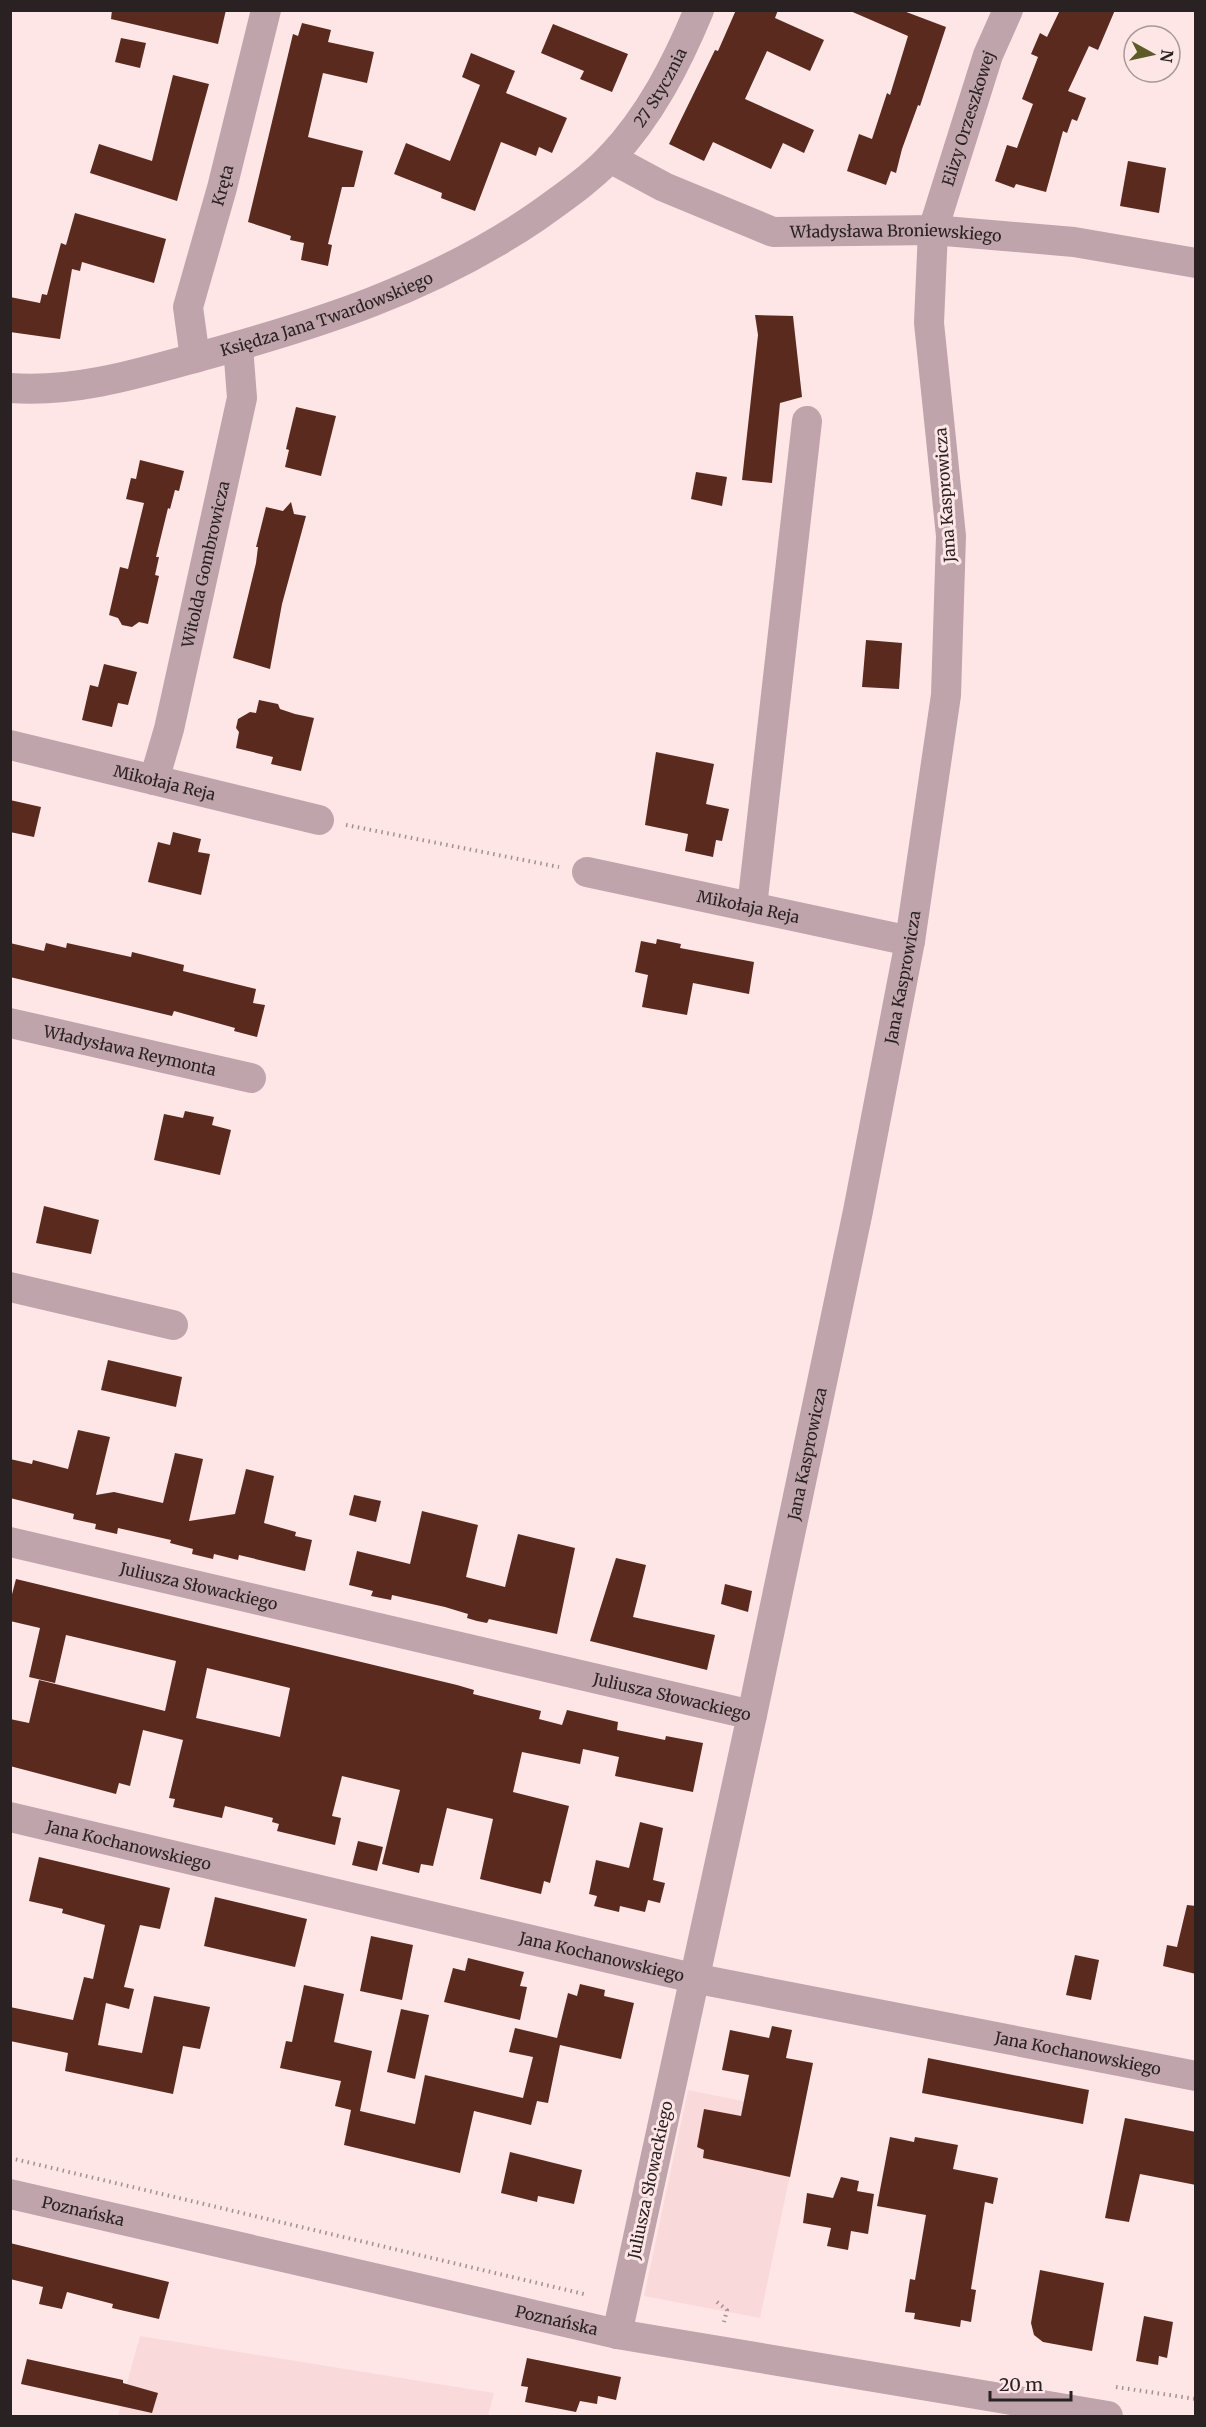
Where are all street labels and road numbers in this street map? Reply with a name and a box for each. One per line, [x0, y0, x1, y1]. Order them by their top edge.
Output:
street label: 27 Stycznia [629, 44, 691, 131]
street label: Elizy Orzeszkowej [937, 47, 999, 188]
street label: Kręta [207, 162, 237, 208]
street label: Władysława Broniewskiego [789, 220, 1002, 246]
street label: Księdza Jana Twardowskiego [218, 267, 436, 360]
street label: Jana Kasprowicza [930, 426, 960, 564]
street label: Witolda Gombrowicza [177, 478, 234, 650]
street label: Mikołaja Reja [112, 760, 218, 805]
street label: Mikołaja Reja [695, 886, 802, 927]
street label: Jana Kasprowicza [880, 909, 924, 1047]
street label: Władysława Reymonta [41, 1021, 218, 1080]
street label: Jana Kasprowicza [783, 1385, 831, 1523]
street label: Juliusza Słowackiego [117, 1558, 280, 1614]
street label: Juliusza Słowackiego [590, 1668, 753, 1724]
street label: Jana Kochanowskiego [43, 1816, 213, 1874]
street label: Jana Kochanowskiego [516, 1927, 686, 1986]
street label: Jana Kochanowskiego [992, 2027, 1163, 2079]
street label: Juliusza Słowackiego [623, 2099, 677, 2262]
street label: Poznańska [40, 2192, 127, 2230]
street label: Poznańska [513, 2301, 600, 2339]

